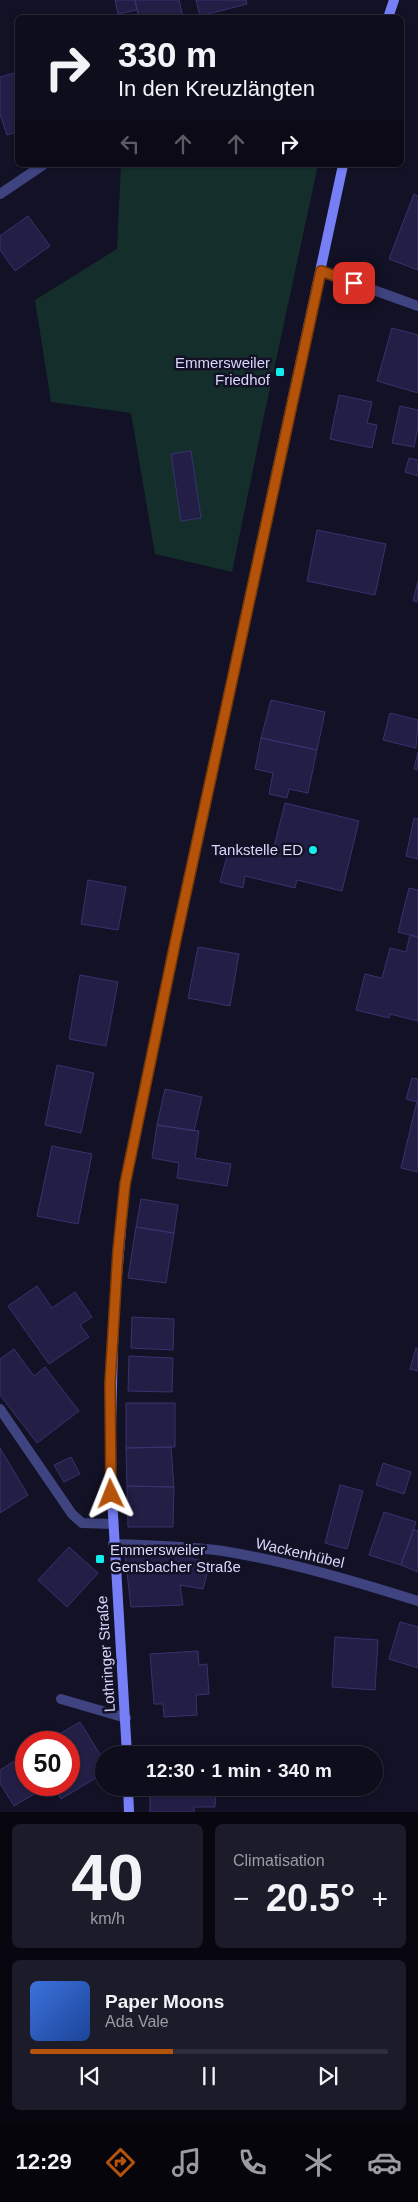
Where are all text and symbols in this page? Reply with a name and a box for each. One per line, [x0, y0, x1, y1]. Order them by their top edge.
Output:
icon: right [35, 35, 100, 100]
text: 330 m [118, 35, 217, 74]
text: In den Kreuzlängten [118, 76, 315, 101]
icon: left [116, 130, 144, 158]
icon: ahead [169, 130, 197, 158]
icon: ahead [222, 130, 250, 158]
icon: right [275, 130, 303, 158]
pin [333, 262, 375, 304]
icon: arrive [340, 269, 368, 297]
place label: Emmersweiler Friedhof [175, 354, 271, 388]
marker: Emmersweiler Friedhof [274, 366, 286, 378]
place label: Tankstelle ED [211, 841, 303, 858]
marker: Tankstelle ED [307, 844, 319, 856]
position arrow [84, 1467, 136, 1519]
street label: Wackenhübel [254, 1534, 346, 1571]
place label: Emmersweiler Gensbacher Straße [110, 1541, 241, 1575]
marker: Emmersweiler Gensbacher Straße [94, 1553, 106, 1565]
street label: Lothringer Straße [93, 1595, 118, 1713]
speed limit sign: 50 [15, 1731, 80, 1796]
text: 12:30 · 1 min · 340 m [146, 1760, 332, 1781]
text: 40 [71, 1841, 144, 1914]
text: Climatisation [233, 1852, 325, 1869]
text: 20.5° [266, 1877, 355, 1919]
text: − [233, 1883, 249, 1914]
text: + [372, 1883, 388, 1914]
text: km/h [90, 1910, 125, 1927]
text: Paper Moons [105, 1991, 224, 2012]
text: Ada Vale [105, 2013, 169, 2030]
icon: previous [76, 2062, 104, 2090]
icon: pause [195, 2062, 223, 2090]
icon: next [314, 2062, 342, 2090]
icon: directions [103, 2145, 138, 2180]
icon: music [169, 2145, 204, 2180]
icon: phone [235, 2145, 270, 2180]
icon: climate [301, 2145, 336, 2180]
icon: car [367, 2145, 402, 2180]
text: 12:29 [16, 2149, 72, 2174]

